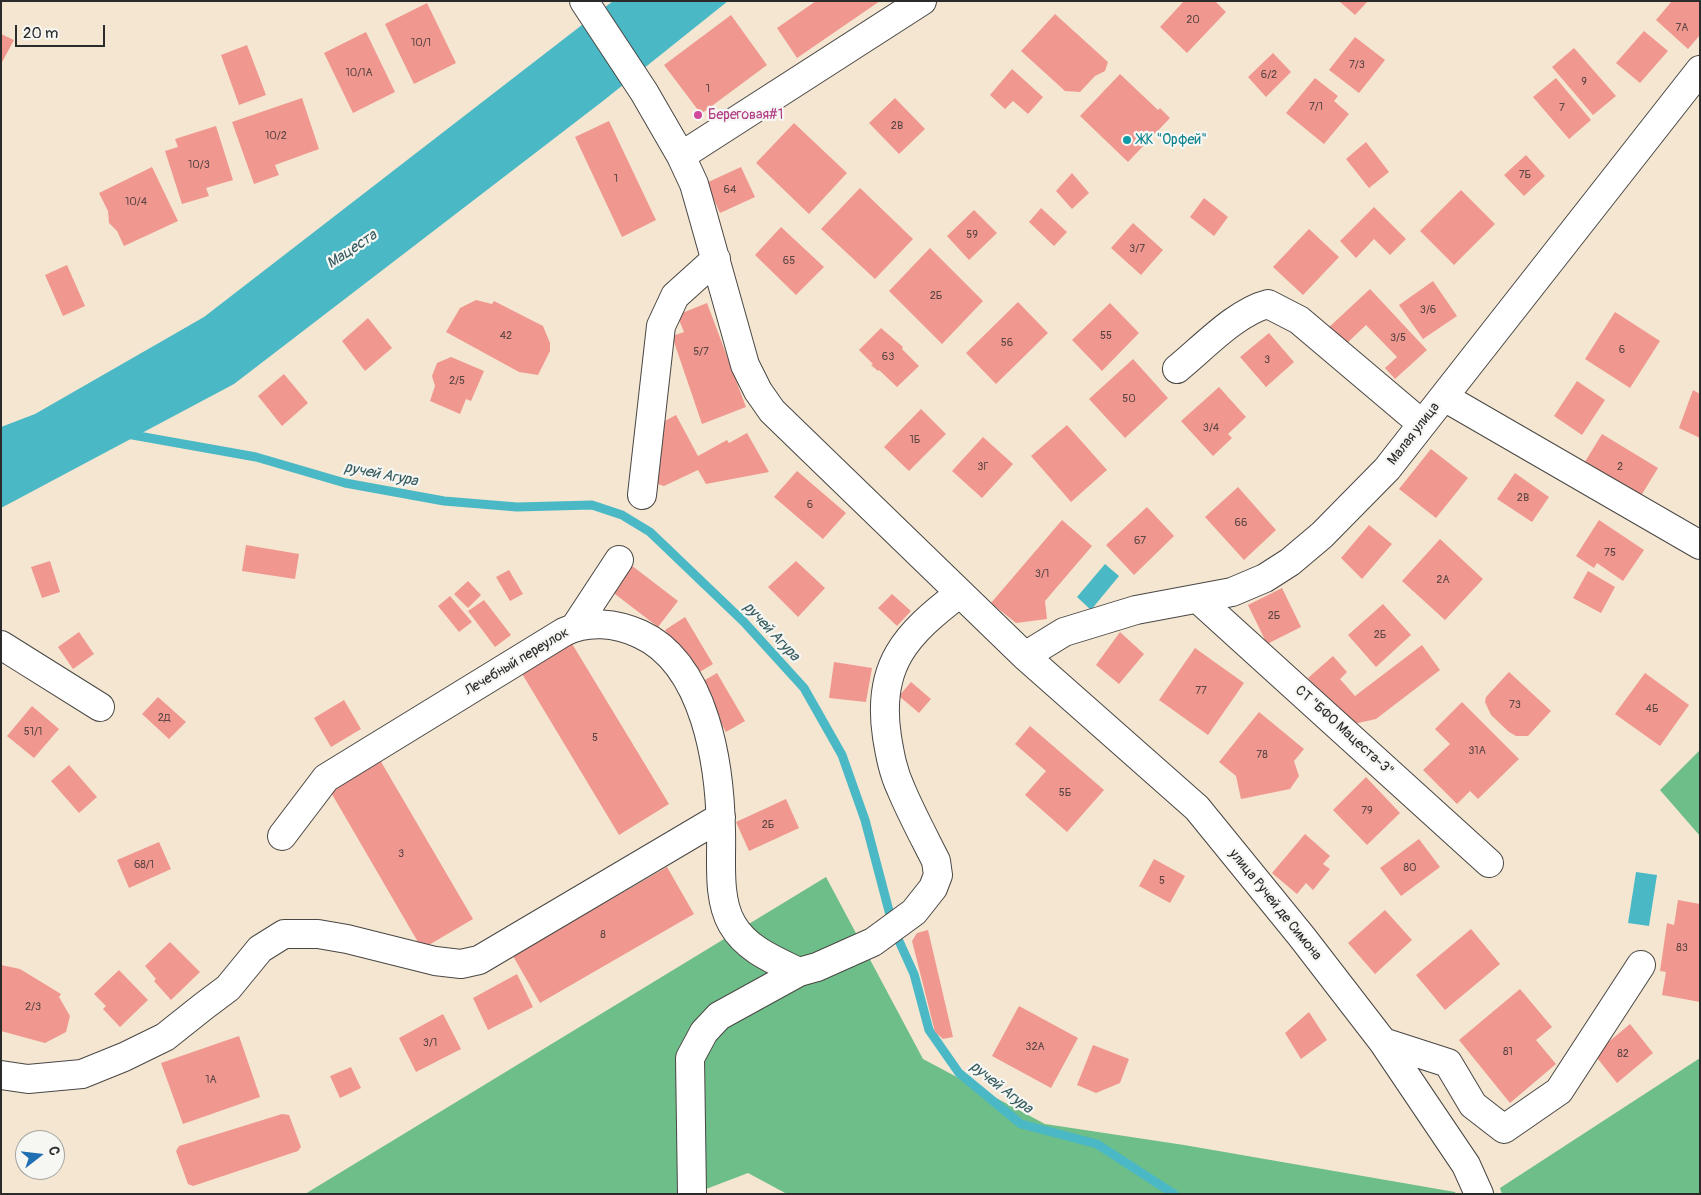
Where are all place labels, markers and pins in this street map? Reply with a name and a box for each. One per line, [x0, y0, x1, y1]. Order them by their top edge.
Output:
place label: Береговая#1 [708, 107, 783, 123]
marker: Береговая#1 [692, 109, 704, 121]
place label: ЖК "Орфей" [1137, 132, 1207, 148]
marker: ЖК "Орфей" [1121, 134, 1133, 146]

